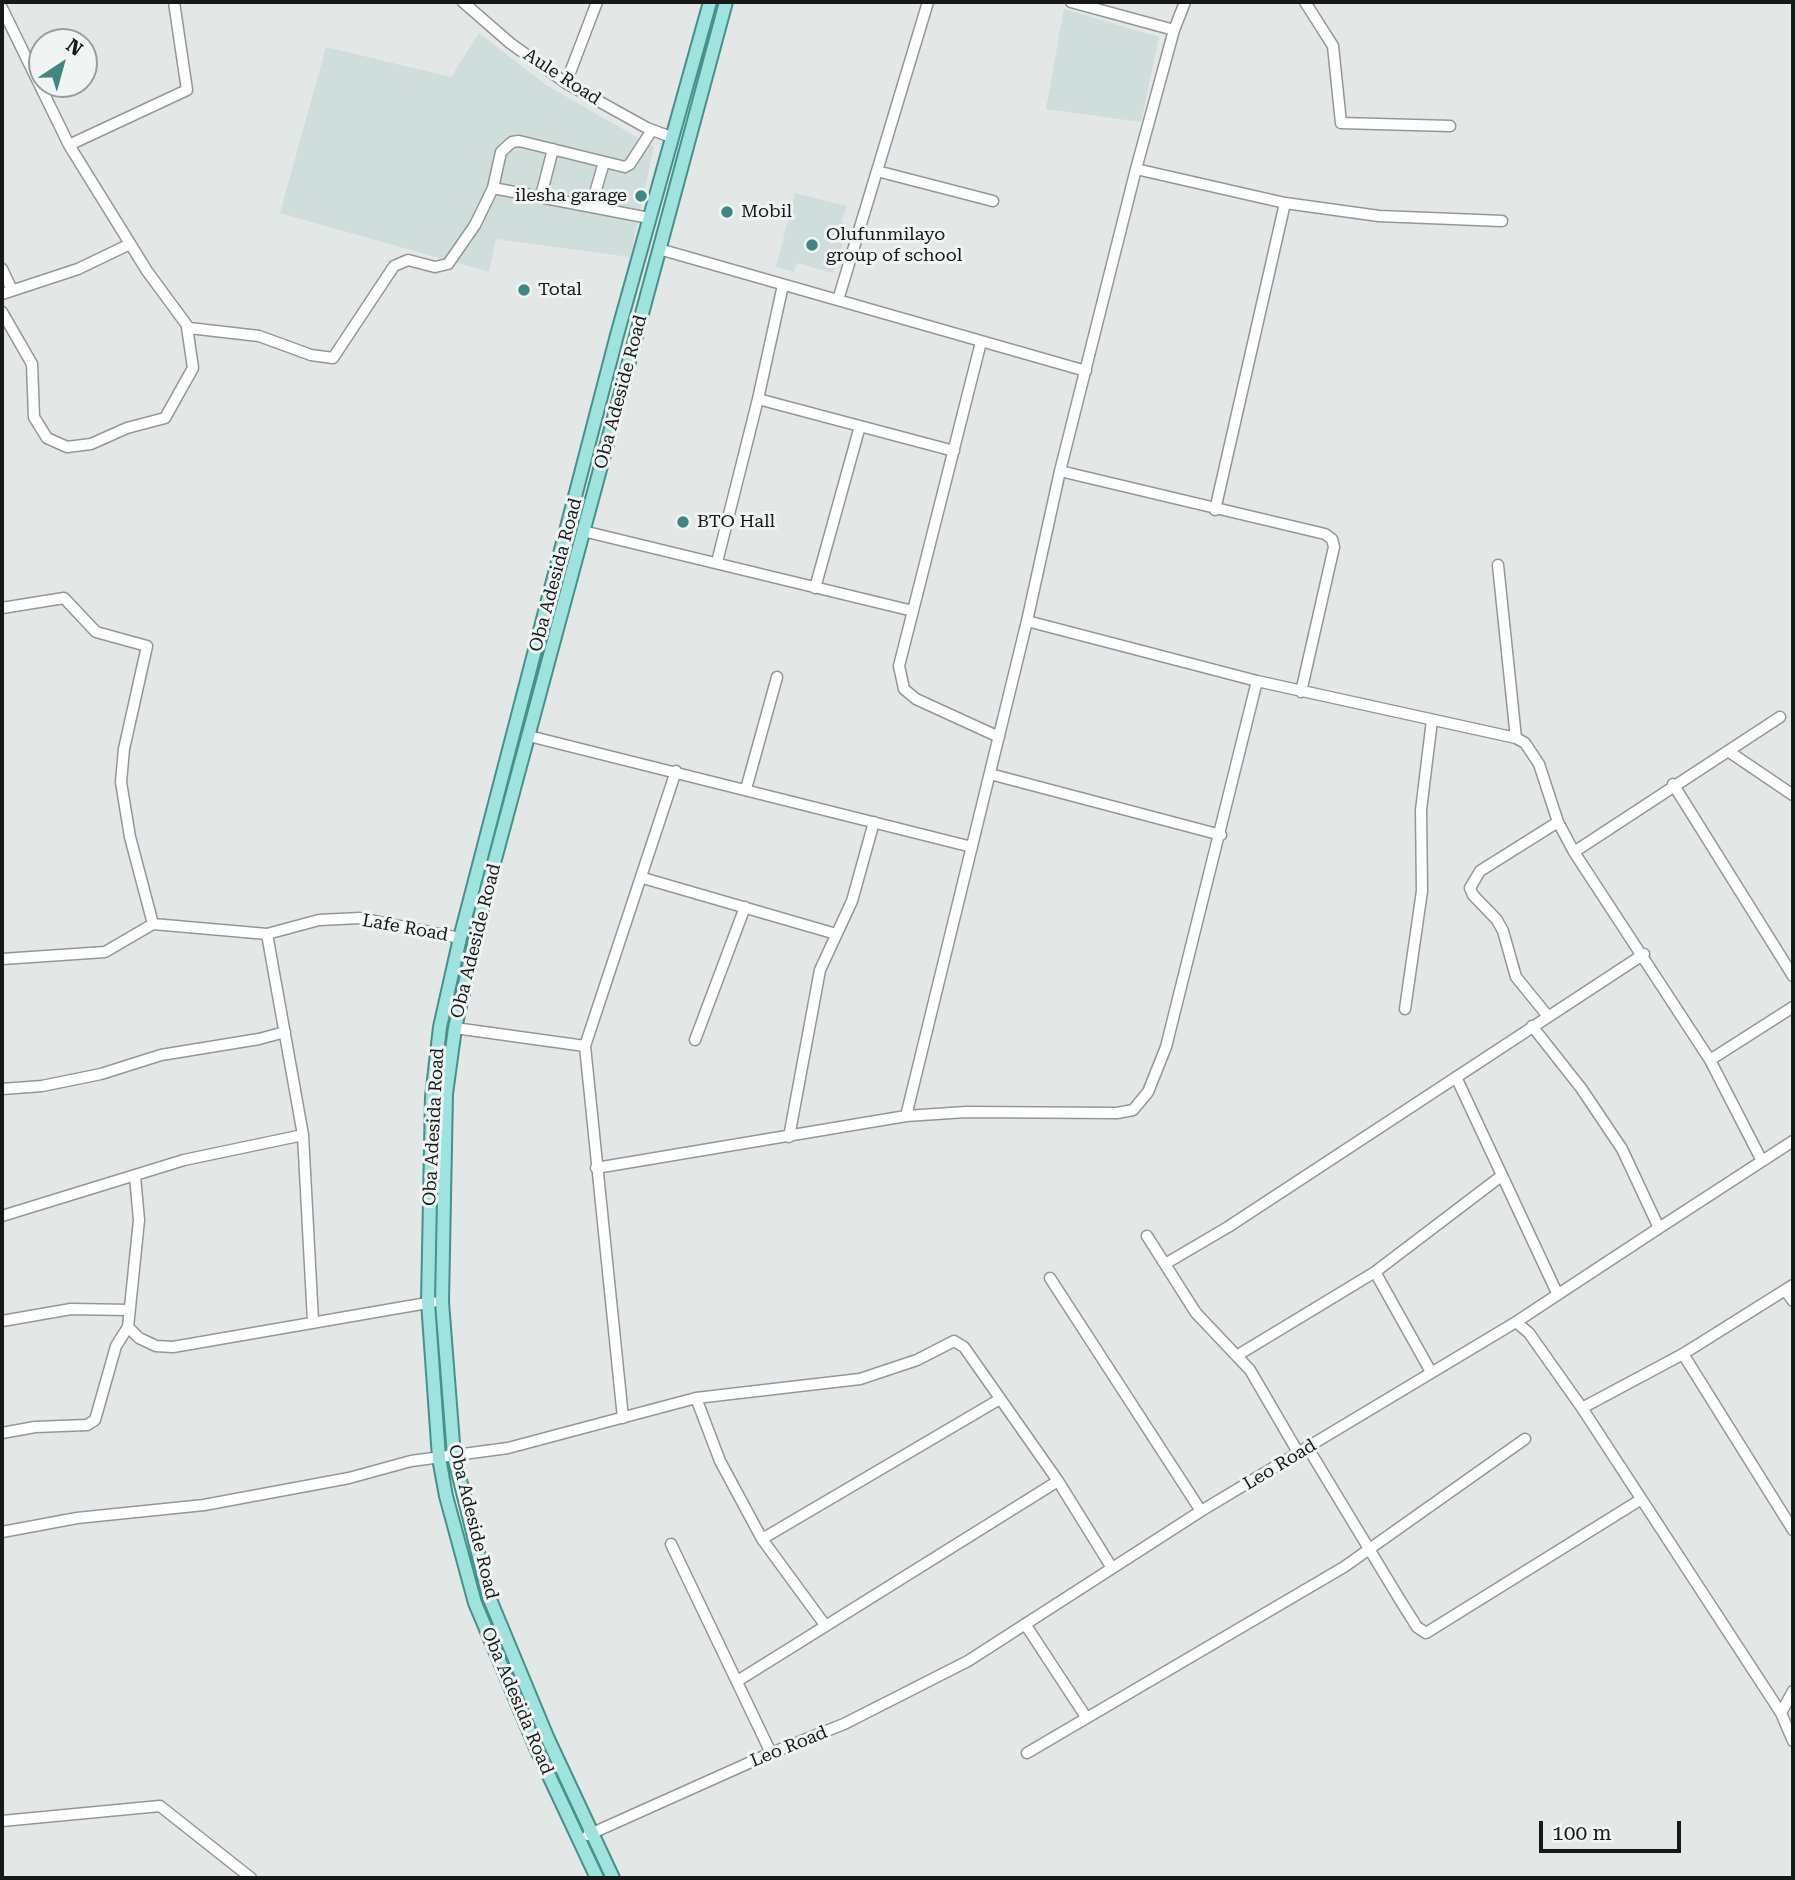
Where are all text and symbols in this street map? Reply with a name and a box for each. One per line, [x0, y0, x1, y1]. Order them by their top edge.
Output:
north arrow [28, 28, 98, 98]
text: N [62, 34, 87, 61]
street label: Aule Road [519, 44, 605, 110]
place label: ilesha garage [515, 185, 627, 207]
marker: ilesha garage [633, 188, 649, 204]
place label: Mobil [741, 201, 792, 223]
marker: Mobil [719, 204, 735, 220]
place label: Olufunmilayo group of school [826, 224, 962, 266]
marker: Olufunmilayo group of school [804, 237, 820, 253]
place label: Total [538, 279, 582, 301]
marker: Total [516, 282, 532, 298]
street label: Oba Adeside Road [590, 313, 652, 471]
street label: Oba Adesida Road [525, 496, 587, 654]
place label: BTO Hall [697, 511, 775, 533]
marker: BTO Hall [675, 514, 691, 530]
street label: Oba Adeside Road [446, 861, 506, 1021]
street label: Lafe Road [360, 910, 450, 946]
street label: Oba Adesida Road [419, 1047, 449, 1207]
street label: Leo Road [1240, 1435, 1320, 1495]
street label: Oba Adeside Road [443, 1442, 503, 1602]
street label: Oba Adesida Road [476, 1624, 558, 1778]
street label: Leo Road [747, 1722, 831, 1772]
scale bar [1543, 1806, 1685, 1850]
text: 100 m [1552, 1821, 1612, 1845]

